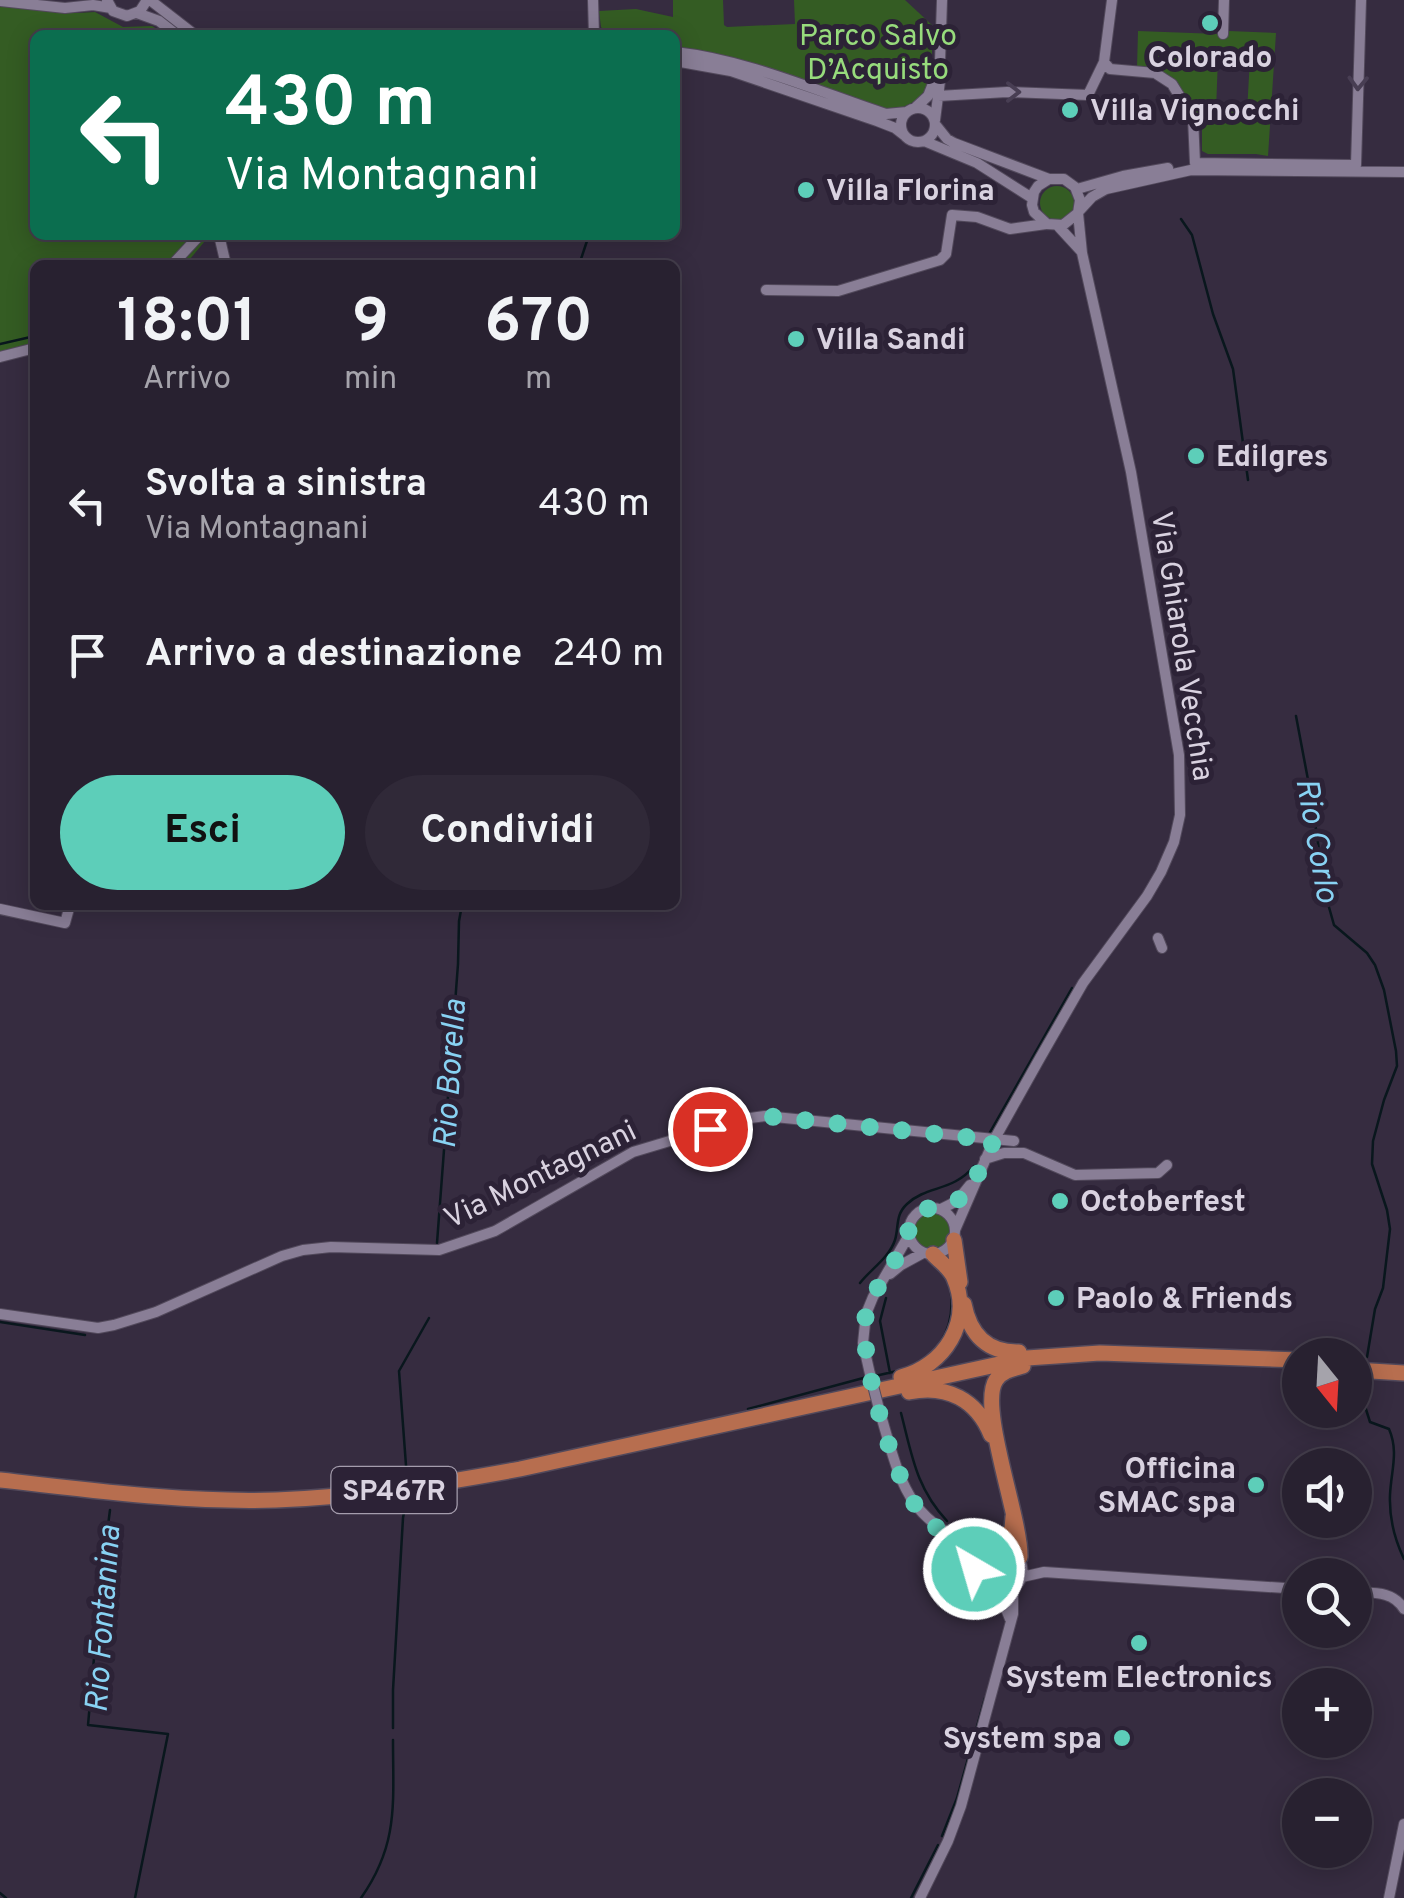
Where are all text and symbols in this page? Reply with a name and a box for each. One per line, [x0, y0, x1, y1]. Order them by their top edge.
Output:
marker: Colorado [1199, 12, 1221, 34]
park label: Parco Salvo D’Acquisto [799, 19, 957, 90]
place label: Colorado [1148, 41, 1272, 78]
text: 430 m [225, 62, 436, 151]
icon: left [60, 70, 190, 200]
one-way arrow [1348, 75, 1369, 91]
one-way arrow [1006, 81, 1021, 103]
place label: Villa Vignocchi [1090, 94, 1299, 131]
marker: Villa Vignocchi [1059, 99, 1081, 121]
text: Via Montagnani [225, 149, 539, 206]
place label: Villa Florina [826, 174, 995, 211]
marker: Villa Florina [795, 179, 817, 201]
text: 18:01 [117, 287, 257, 363]
text: 9 [352, 287, 389, 363]
text: 670 [484, 287, 593, 363]
place label: Villa Sandi [816, 323, 966, 360]
marker: Villa Sandi [785, 328, 807, 350]
text: Arrivo [143, 360, 231, 400]
text: min [344, 360, 397, 400]
text: m [525, 360, 552, 400]
place label: Edilgres [1216, 440, 1329, 477]
marker: Edilgres [1185, 445, 1207, 467]
text: Svolta a sinistra [145, 461, 427, 510]
icon: left [60, 478, 115, 533]
text: 430 m [538, 481, 650, 530]
street label: Via Ghiarola Vecchia [1141, 509, 1220, 784]
text: Via Montagnani [145, 510, 368, 550]
icon: arrive [60, 628, 115, 683]
text: Arrivo a destinazione [145, 631, 522, 680]
text: 240 m [552, 631, 664, 680]
button: Esci [60, 775, 345, 890]
button: Condividi [365, 775, 650, 890]
water label: Rio Corlo [1284, 775, 1346, 907]
water label: Rio Borella [427, 997, 477, 1150]
pin [668, 1087, 753, 1172]
icon: arrive [683, 1102, 738, 1157]
street label: Via Montagnani [439, 1114, 643, 1239]
place label: Octoberfest [1080, 1185, 1246, 1222]
marker: Octoberfest [1049, 1190, 1071, 1212]
place label: Paolo & Friends [1076, 1282, 1293, 1319]
marker: Paolo & Friends [1045, 1287, 1067, 1309]
north arrow [1282, 1338, 1372, 1428]
map controls [1282, 1338, 1372, 1868]
button: sound [1282, 1448, 1372, 1538]
place label: Officina SMAC spa [1098, 1452, 1236, 1523]
road number: SP467R [332, 1467, 456, 1513]
marker: Officina SMAC spa [1245, 1474, 1267, 1496]
position arrow [922, 1517, 1026, 1621]
water label: Rio Fontanina [78, 1524, 132, 1714]
button: search [1282, 1558, 1372, 1648]
marker: System Electronics [1128, 1632, 1150, 1654]
place label: System Electronics [1005, 1661, 1273, 1698]
button: + [1282, 1668, 1372, 1758]
place label: System spa [943, 1722, 1102, 1759]
marker: System spa [1111, 1727, 1133, 1749]
button: − [1282, 1778, 1372, 1868]

